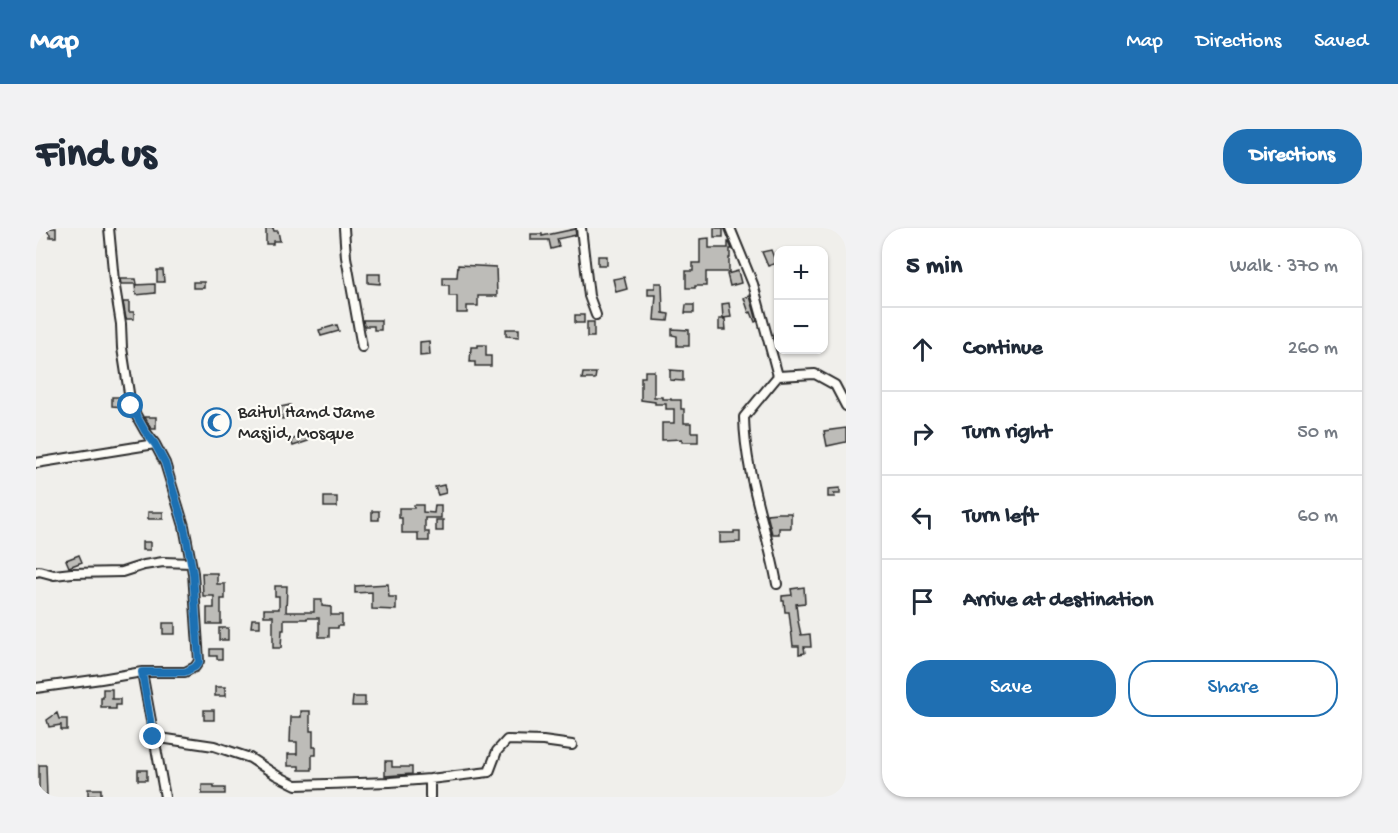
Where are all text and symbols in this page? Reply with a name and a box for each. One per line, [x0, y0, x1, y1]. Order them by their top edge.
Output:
text: Map [30, 26, 79, 59]
text: Map [1126, 30, 1163, 55]
text: Directions [1196, 30, 1281, 55]
text: Saved [1314, 30, 1368, 55]
button: Directions [1223, 129, 1362, 184]
text: Find us [36, 132, 156, 181]
map controls [774, 246, 828, 354]
button: + [774, 246, 828, 300]
text: 5 min [906, 252, 962, 283]
text: Walk · 370 m [1230, 256, 1338, 279]
button: − [774, 300, 828, 354]
icon: ahead [906, 333, 939, 366]
text: Continue [963, 336, 1043, 362]
text: 260 m [1288, 338, 1338, 361]
route start [117, 392, 143, 418]
place label: Baitul Hamd Jame Masjid, Mosque [237, 403, 375, 445]
mosque icon: Baitul Hamd Jame Masjid, Mosque [201, 407, 233, 439]
icon: right [906, 417, 939, 450]
text: Turn right [963, 420, 1051, 446]
text: 50 m [1297, 422, 1338, 445]
icon: left [906, 501, 939, 534]
text: Turn left [963, 504, 1037, 530]
text: 60 m [1298, 506, 1338, 529]
icon: arrive [906, 585, 939, 618]
text: Arrive at destination [963, 588, 1153, 614]
button: Save [906, 660, 1116, 717]
button: Share [1128, 660, 1338, 717]
route end [139, 723, 165, 749]

